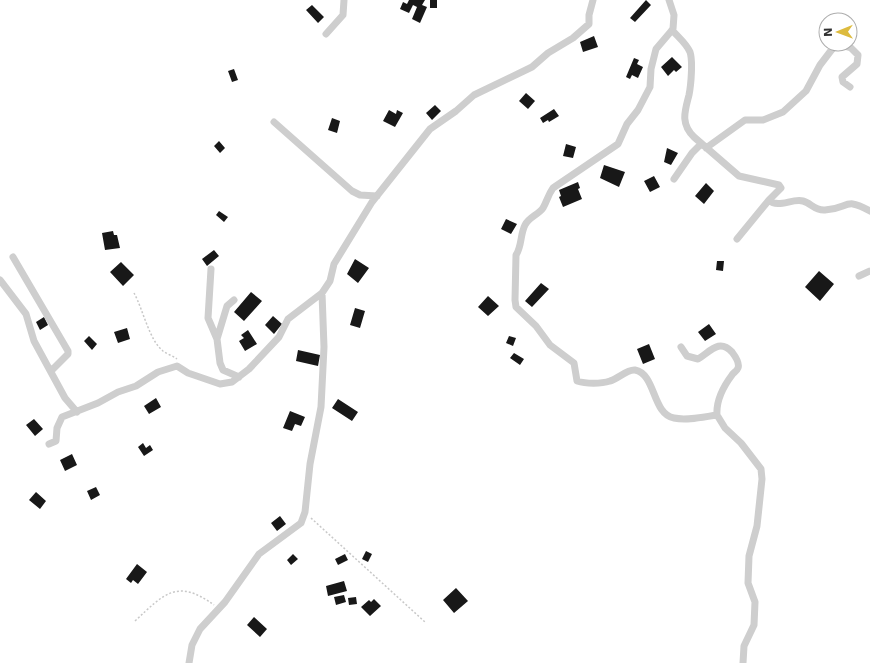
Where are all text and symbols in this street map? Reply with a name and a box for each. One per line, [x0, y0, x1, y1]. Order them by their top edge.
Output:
north arrow [818, 12, 858, 52]
text: N [822, 27, 835, 37]

